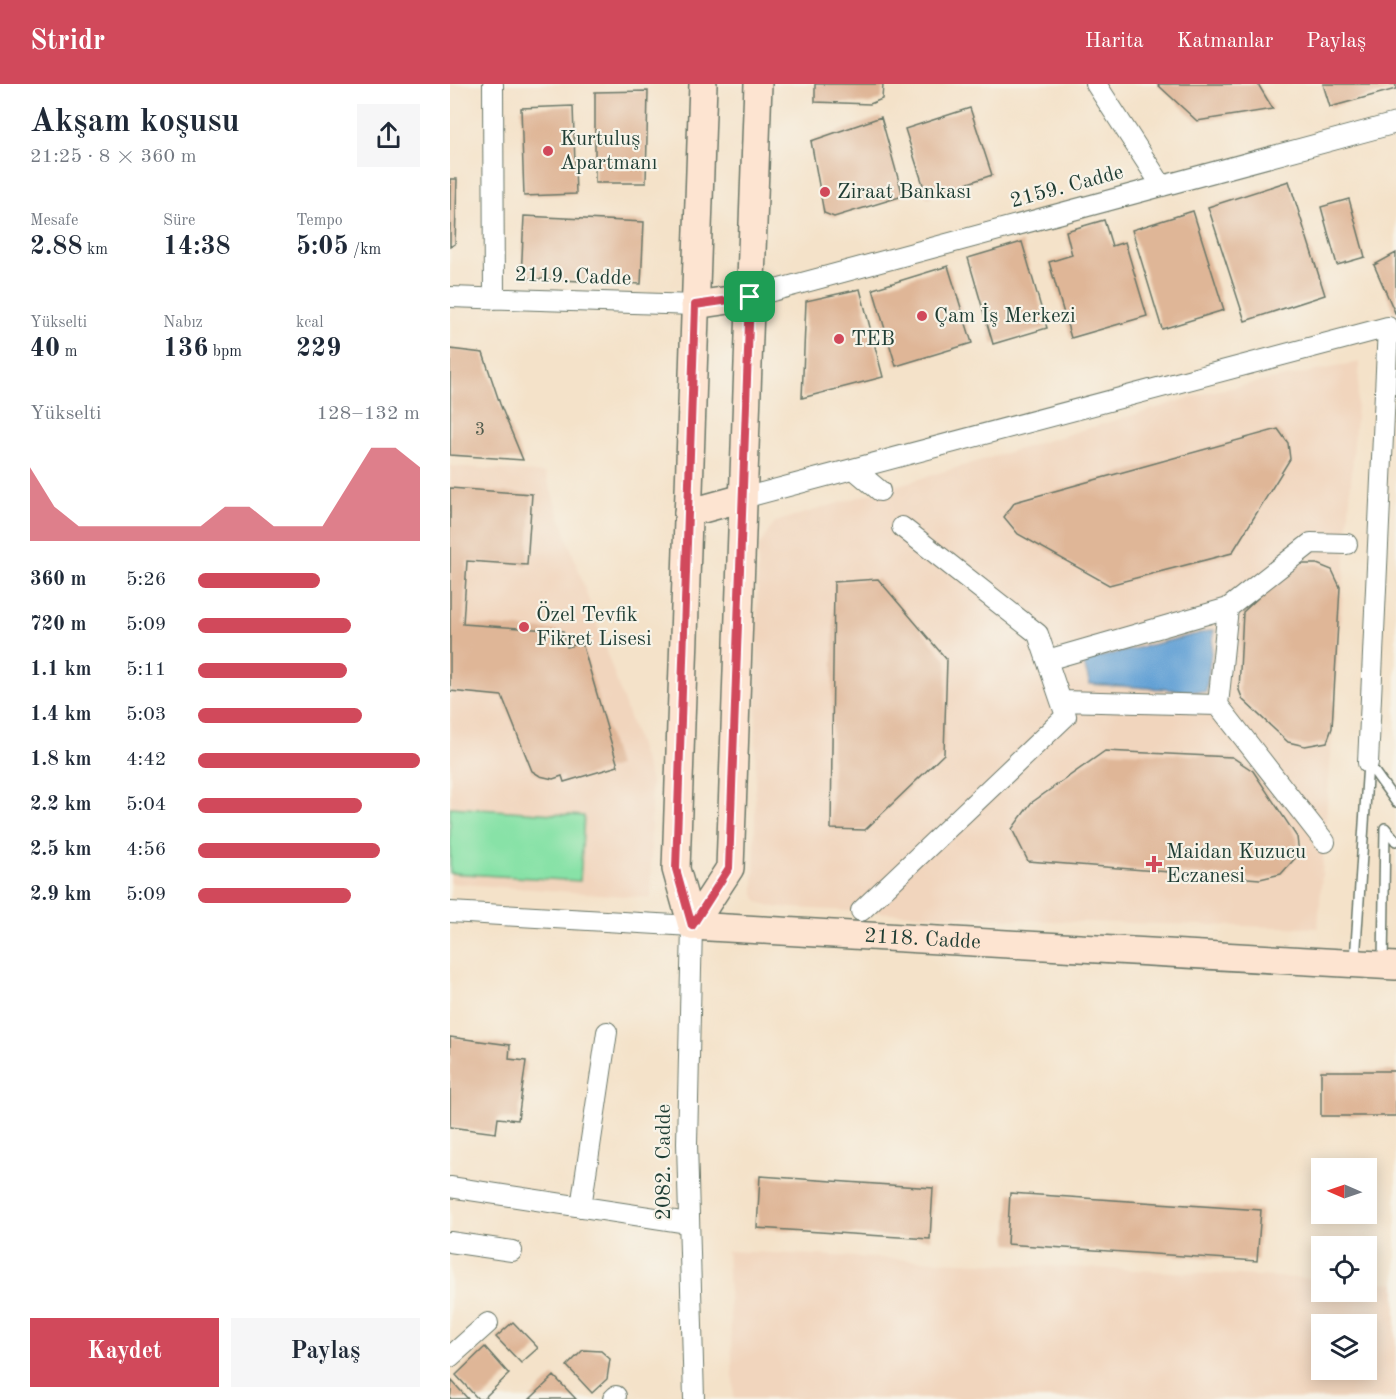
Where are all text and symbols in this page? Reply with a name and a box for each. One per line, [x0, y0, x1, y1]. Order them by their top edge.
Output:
text: Stridr [30, 28, 105, 56]
text: Harita [1085, 31, 1144, 52]
text: Katmanlar [1177, 31, 1273, 52]
text: Paylaş [1306, 31, 1366, 52]
button: share [357, 104, 420, 167]
text: Akşam koşusu [30, 106, 240, 139]
place label: Kurtuluş Apartmanı [560, 129, 657, 174]
marker: Kurtuluş Apartmanı [541, 144, 555, 158]
text: 21:25 · 8 × 360 m [30, 147, 197, 167]
street label: 2159. Cadde [1008, 162, 1126, 212]
place label: Ziraat Bankası [837, 182, 971, 203]
marker: Ziraat Bankası [818, 185, 832, 199]
text: Mesafe [30, 213, 78, 229]
text: Süre [163, 213, 195, 229]
text: Tempo [296, 213, 343, 229]
text: 2.88 [30, 234, 83, 260]
text: 14:38 [163, 234, 231, 260]
text: 5:05 [296, 234, 349, 260]
text: km [83, 242, 108, 258]
text: /km [349, 242, 381, 258]
street label: 2119. Cadde [514, 264, 632, 290]
pin [724, 271, 775, 322]
icon: arrive [733, 280, 766, 313]
place label: Çam İş Merkezi [934, 302, 1076, 327]
marker: Çam İş Merkezi [915, 309, 929, 323]
text: Yükselti [30, 315, 87, 331]
text: Nabız [163, 315, 203, 331]
text: kcal [296, 315, 324, 331]
place label: TEB [851, 329, 895, 350]
marker: TEB [832, 332, 846, 346]
text: 40 [30, 336, 60, 362]
text: 136 [163, 336, 208, 362]
text: 229 [296, 336, 341, 362]
text: m [60, 344, 77, 360]
text: bpm [208, 344, 242, 360]
text: Yükselti [30, 404, 101, 424]
text: 128–132 m [317, 404, 420, 424]
house number: 3 [475, 421, 485, 439]
text: 360 m [30, 570, 86, 590]
text: 5:26 [126, 570, 166, 590]
place label: Özel Tevfik Fikret Lisesi [536, 601, 652, 650]
text: 720 m [30, 615, 86, 635]
text: 5:09 [126, 615, 166, 635]
marker: Özel Tevfik Fikret Lisesi [517, 620, 531, 634]
text: 1.1 km [30, 660, 92, 680]
text: 5:11 [126, 660, 166, 680]
text: 1.4 km [30, 705, 92, 725]
text: 5:03 [126, 705, 166, 725]
text: 1.8 km [30, 750, 92, 770]
text: 4:42 [126, 750, 166, 770]
text: 2.2 km [30, 795, 92, 815]
text: 5:04 [126, 795, 166, 815]
text: 2.5 km [30, 840, 92, 860]
text: 4:56 [126, 840, 166, 860]
place label: Maidan Kuzucu Eczanesi [1166, 842, 1306, 887]
marker: Maidan Kuzucu Eczanesi [1147, 857, 1161, 871]
text: 2.9 km [30, 885, 92, 905]
text: 5:09 [126, 885, 166, 905]
street label: 2118. Cadde [864, 925, 981, 953]
street label: 2082. Cadde [654, 1104, 675, 1220]
north arrow [1311, 1158, 1377, 1224]
map controls [1311, 1158, 1377, 1380]
button: locate [1311, 1236, 1377, 1302]
button: layers [1311, 1314, 1377, 1380]
button: Kaydet [30, 1318, 219, 1387]
button: Paylaş [231, 1318, 420, 1387]

